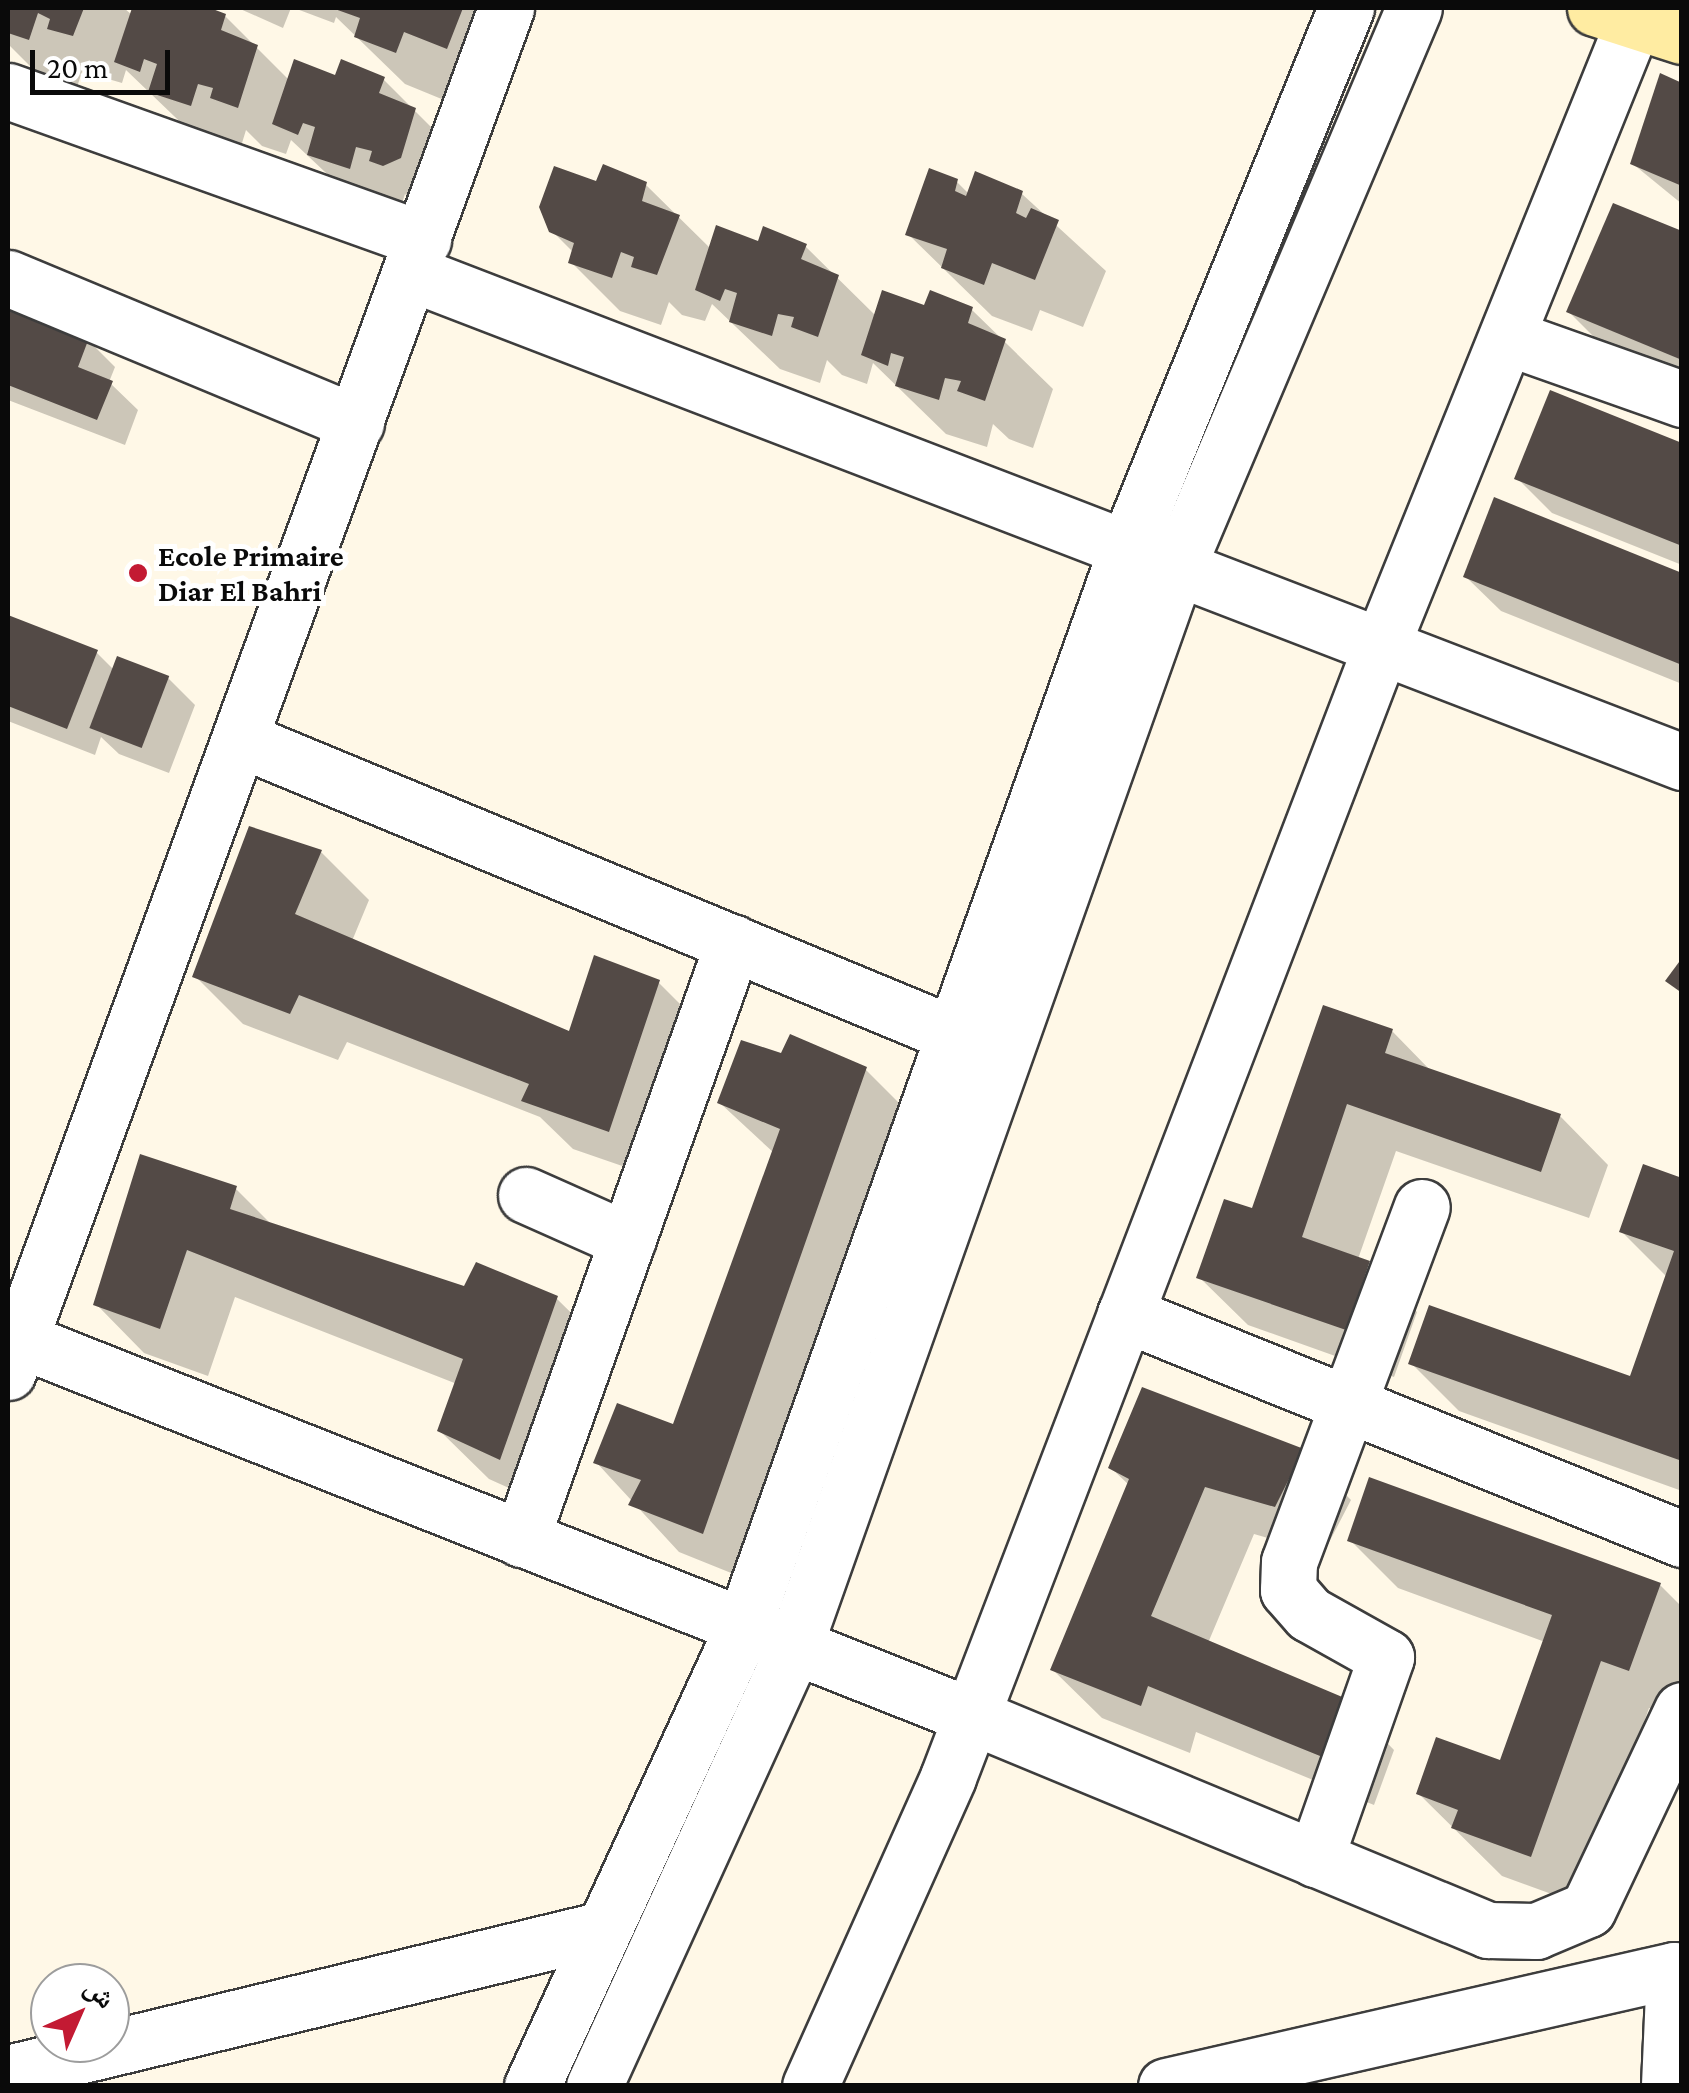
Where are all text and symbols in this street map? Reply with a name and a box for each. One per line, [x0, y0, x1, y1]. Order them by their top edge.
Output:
scale bar [35, 30, 175, 92]
text: 20 m [47, 51, 108, 84]
place label: Ecole Primaire Diar El Bahri [158, 538, 344, 608]
marker: Ecole Primaire Diar El Bahri [127, 562, 149, 584]
north arrow [30, 1963, 130, 2063]
text: ش [79, 1971, 122, 2014]

